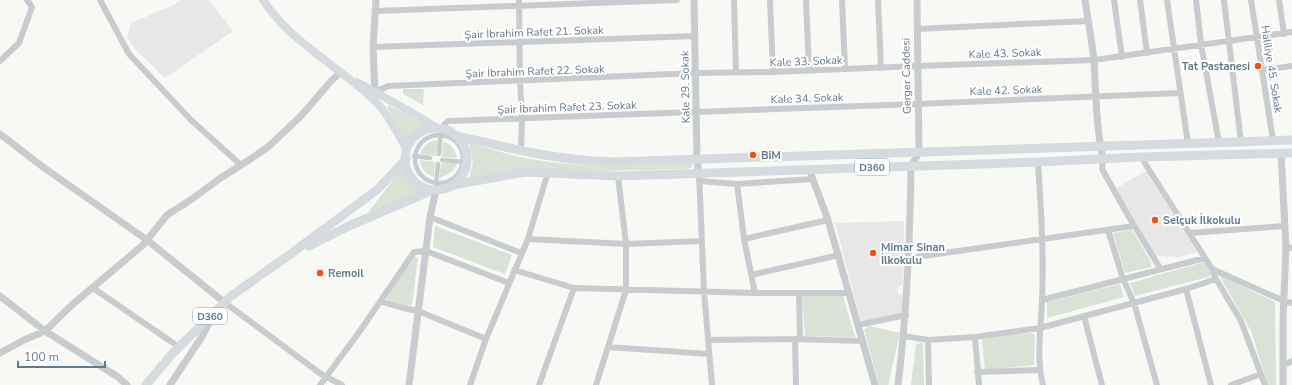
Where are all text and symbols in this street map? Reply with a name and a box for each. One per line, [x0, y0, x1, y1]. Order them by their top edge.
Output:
street label: Şair İbrahim Rafet 21. Sokak [464, 23, 604, 42]
street label: Haliliye 45. Sokak [1257, 24, 1286, 114]
street label: Gerger Caddesi [898, 38, 915, 114]
street label: Kale 43. Sokak [968, 45, 1042, 62]
street label: Kale 29. Sokak [677, 50, 694, 124]
street label: Kale 33. Sokak [769, 53, 843, 70]
place label: Tat Pastanesi [1182, 59, 1250, 74]
marker: Tat Pastanesi [1253, 61, 1263, 71]
street label: Şair İbrahim Rafet 22. Sokak [465, 62, 605, 81]
street label: Kale 42. Sokak [969, 82, 1043, 99]
street label: Kale 34. Sokak [770, 90, 844, 107]
street label: Şair İbrahim Rafet 23. Sokak [497, 98, 637, 117]
place label: BiM [761, 148, 781, 163]
marker: BiM [748, 150, 758, 160]
road number: D360 [855, 159, 889, 175]
place label: Selçuk İlkokulu [1163, 212, 1241, 228]
marker: Selçuk İlkokulu [1150, 215, 1160, 225]
place label: Mimar Sinan İlkokulu [881, 240, 945, 268]
marker: Mimar Sinan İlkokulu [868, 248, 878, 258]
place label: Remoil [328, 266, 364, 281]
marker: Remoil [315, 268, 325, 278]
road number: D360 [193, 308, 227, 324]
scale bar [18, 343, 105, 369]
text: 100 m [24, 349, 59, 365]

